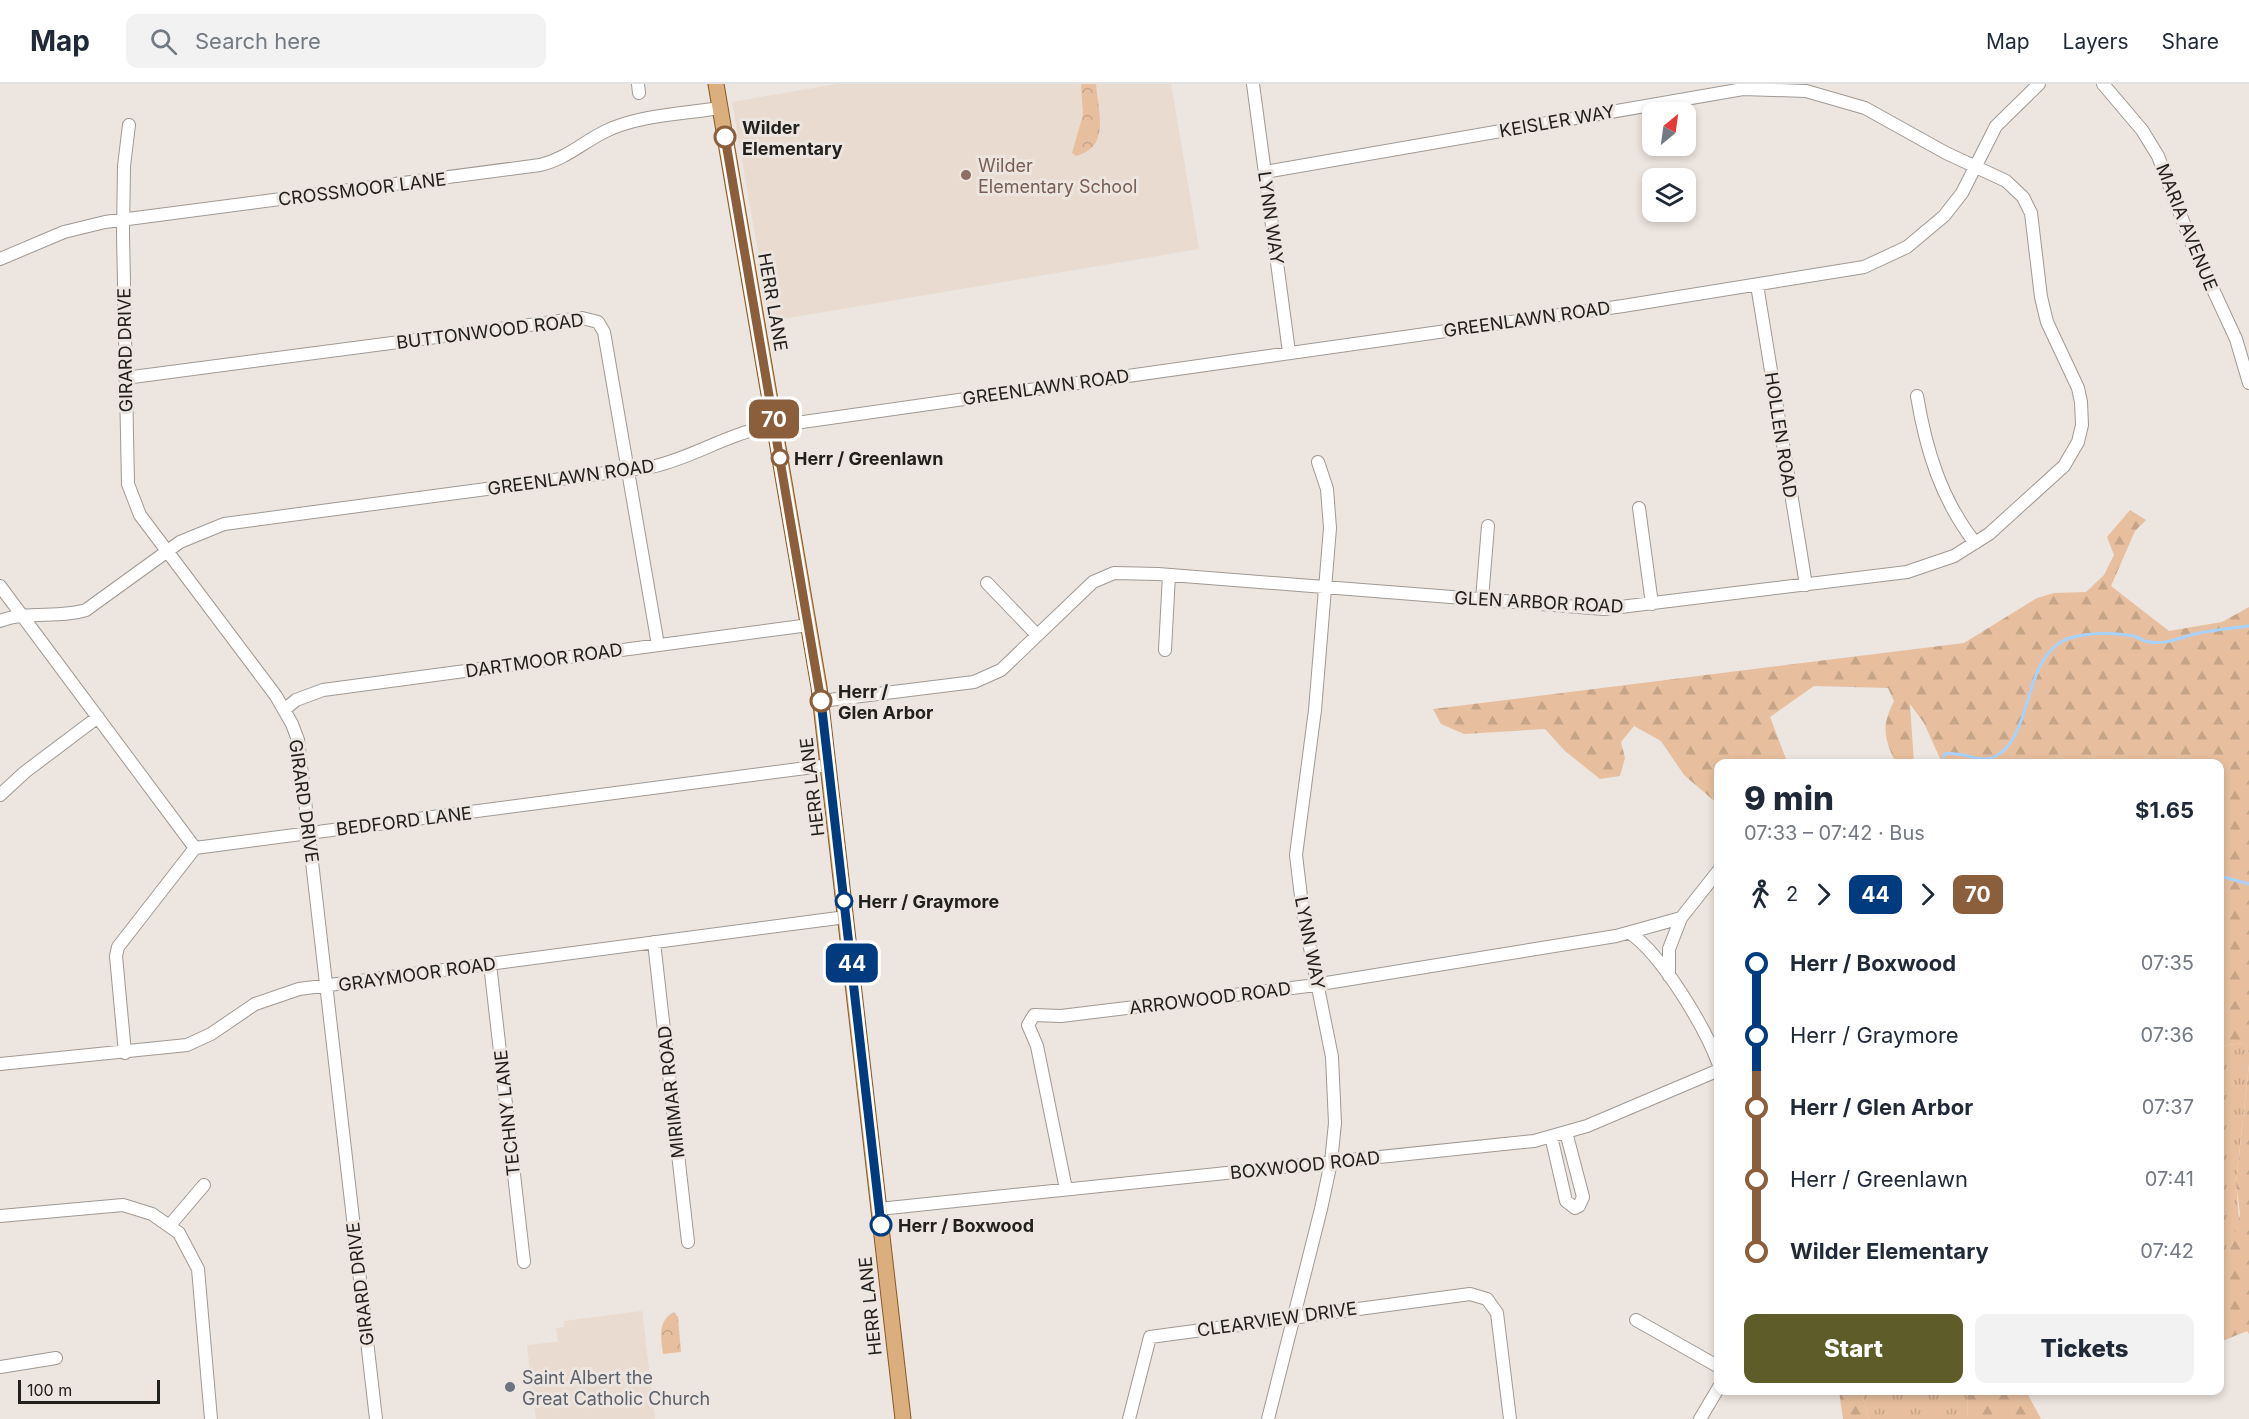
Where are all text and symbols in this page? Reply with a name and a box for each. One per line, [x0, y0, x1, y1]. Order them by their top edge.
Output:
search box [126, 14, 546, 68]
text: Map [30, 24, 90, 58]
icon: search [147, 25, 180, 58]
text: Search here [195, 28, 321, 54]
text: Map [1986, 29, 2030, 54]
text: Layers [2063, 29, 2129, 54]
text: Share [2162, 29, 2219, 54]
street label: KEISLER WAY [1498, 101, 1616, 141]
north arrow [1642, 102, 1696, 156]
map controls [1642, 102, 1696, 222]
place label: Wilder Elementary [742, 117, 843, 159]
marker: Wilder Elementary [714, 126, 736, 148]
place label: Wilder Elementary School [978, 155, 1137, 197]
street label: MARIA AVENUE [2152, 161, 2222, 293]
street label: CROSSMOOR LANE [277, 168, 447, 210]
marker: Wilder Elementary School [959, 168, 973, 182]
button: layers [1642, 168, 1696, 222]
street label: LYNN WAY [1254, 170, 1288, 266]
street label: HERR LANE [754, 251, 792, 353]
street label: GIRARD DRIVE [113, 288, 137, 412]
street label: GREENLAWN ROAD [1442, 297, 1612, 341]
street label: BUTTONWOOD ROAD [395, 309, 585, 353]
street label: GREENLAWN ROAD [961, 365, 1131, 409]
street label: HOLLEN ROAD [1761, 371, 1801, 499]
line badge: 70 [747, 400, 801, 438]
text: 70 [761, 407, 787, 432]
place label: Herr / Greenlawn [794, 448, 943, 469]
marker: Herr / Greenlawn [771, 449, 789, 467]
street label: GREENLAWN ROAD [486, 455, 656, 499]
street label: GLEN ARBOR ROAD [1454, 587, 1624, 617]
street label: DARTMOOR ROAD [464, 639, 624, 681]
place label: Herr / Glen Arbor [838, 681, 933, 723]
marker: Herr / Glen Arbor [810, 690, 832, 712]
street label: HERR LANE [796, 736, 828, 838]
street label: GIRARD DRIVE [285, 738, 323, 864]
text: 9 min [1744, 778, 1834, 818]
text: $1.65 [2135, 797, 2194, 823]
street label: BEDFORD LANE [335, 802, 473, 840]
text: 07:33 – 07:42 · Bus [1744, 821, 1925, 845]
icon: walk [1744, 878, 1777, 911]
icon: forward [1807, 878, 1840, 911]
icon: forward [1911, 878, 1944, 911]
text: 2 [1786, 882, 1798, 906]
text: 44 [1861, 882, 1890, 907]
text: 70 [1965, 882, 1991, 907]
place label: Herr / Graymore [858, 891, 999, 912]
marker: Herr / Graymore [835, 892, 853, 910]
street label: LYNN WAY [1291, 895, 1329, 991]
line badge: 44 [825, 944, 879, 982]
text: Herr / Boxwood [1790, 950, 1956, 976]
text: 44 [838, 951, 866, 976]
text: 07:35 [2141, 951, 2194, 975]
street label: GRAYMOOR ROAD [337, 953, 497, 995]
street label: ARROWOOD ROAD [1128, 978, 1292, 1018]
text: Herr / Graymore [1790, 1022, 1959, 1048]
text: 07:36 [2141, 1023, 2194, 1047]
street label: MIRIMAR ROAD [654, 1025, 688, 1159]
street label: TECHNY LANE [490, 1049, 524, 1177]
text: Herr / Glen Arbor [1790, 1094, 1973, 1120]
text: 07:37 [2142, 1095, 2194, 1119]
street label: BOXWOOD ROAD [1229, 1147, 1381, 1183]
text: Herr / Greenlawn [1790, 1166, 1968, 1192]
text: 07:41 [2145, 1167, 2194, 1191]
marker: Herr / Boxwood [870, 1214, 892, 1236]
place label: Herr / Boxwood [898, 1215, 1034, 1236]
street label: GIRARD DRIVE [342, 1221, 378, 1347]
text: Wilder Elementary [1790, 1238, 1989, 1264]
text: 07:42 [2140, 1239, 2194, 1263]
street label: HERR LANE [854, 1255, 886, 1357]
street label: CLEARVIEW DRIVE [1196, 1297, 1358, 1341]
button: Start [1744, 1314, 1963, 1383]
button: Tickets [1975, 1314, 2194, 1383]
place label: Saint Albert the Great Catholic Church [522, 1367, 710, 1409]
scale bar [18, 1377, 160, 1404]
text: 100 m [27, 1380, 72, 1400]
marker: Saint Albert the Great Catholic Church [503, 1380, 517, 1394]

